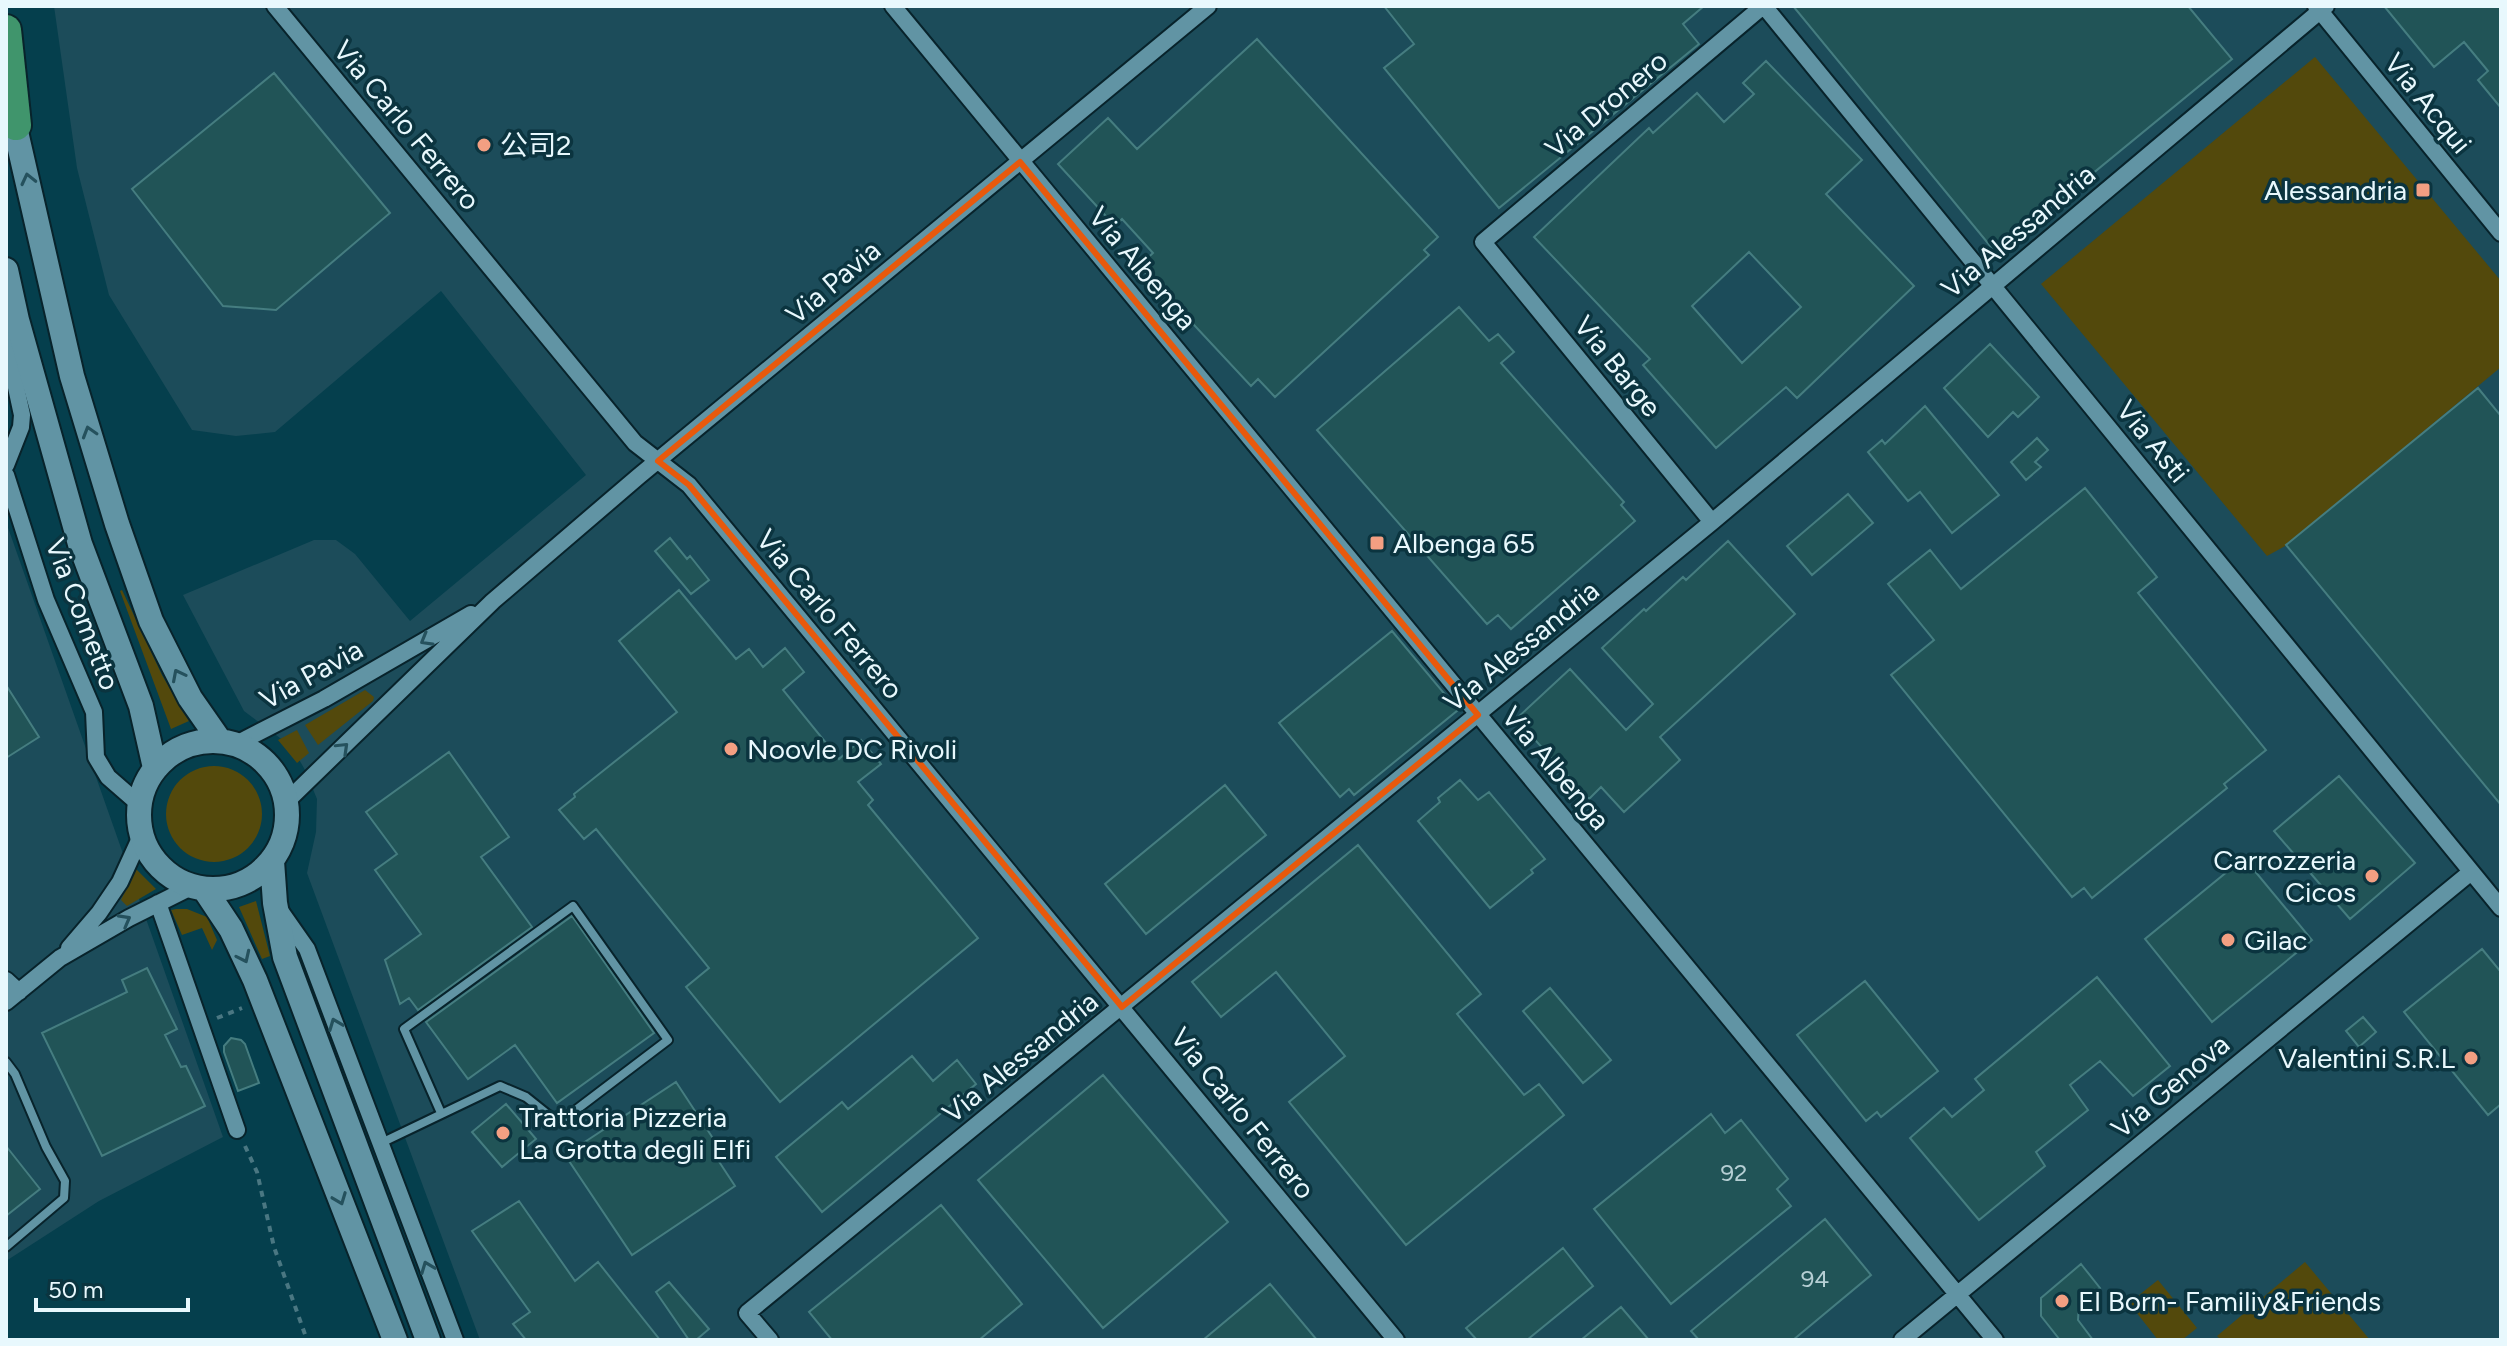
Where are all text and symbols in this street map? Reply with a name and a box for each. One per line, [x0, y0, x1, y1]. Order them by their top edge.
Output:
street label: Via Carlo Ferrero [326, 33, 488, 217]
street label: Via Dronero [1538, 43, 1674, 165]
street label: Via Acqui [2377, 46, 2479, 160]
place label: 公司2 [500, 128, 572, 162]
marker: 公司2 [475, 136, 493, 154]
street label: Via Alessandria [1934, 157, 2102, 305]
one-way arrow [20, 173, 37, 186]
place label: Alessandria [2264, 173, 2407, 207]
marker: Alessandria [2414, 181, 2432, 199]
street label: Via Albenga [1082, 200, 1204, 336]
street label: Via Pavia [779, 233, 887, 331]
street label: Via Barge [1567, 309, 1669, 423]
street label: Via Asti [2110, 393, 2196, 489]
one-way arrow [82, 425, 98, 439]
street label: Via Carlo Ferrero [749, 522, 911, 706]
place label: Albenga 65 [1393, 526, 1535, 560]
street label: Via Cometto [38, 533, 128, 695]
marker: Albenga 65 [1368, 534, 1386, 552]
street label: Via Alessandria [1436, 573, 1606, 719]
one-way arrow [420, 630, 435, 646]
street label: Via Pavia [254, 632, 368, 716]
one-way arrow [173, 669, 188, 684]
street label: Via Albenga [1495, 700, 1617, 836]
place label: Noovle DC Rivoli [747, 732, 957, 766]
marker: Noovle DC Rivoli [722, 740, 740, 758]
one-way arrow [334, 743, 348, 757]
place label: Carrozzeria Cicos [2213, 843, 2356, 909]
marker: Carrozzeria Cicos [2363, 867, 2381, 885]
one-way arrow [116, 914, 130, 930]
place label: Gilac [2244, 923, 2307, 957]
marker: Gilac [2219, 931, 2237, 949]
one-way arrow [234, 949, 250, 963]
street label: Via Alessandria [935, 984, 1105, 1130]
one-way arrow [328, 1018, 345, 1032]
street label: Via Carlo Ferrero [1164, 1020, 1322, 1206]
street label: Via Genova [2104, 1027, 2236, 1145]
place label: Valentini S.R.L [2278, 1041, 2455, 1075]
marker: Valentini S.R.L [2462, 1049, 2480, 1067]
place label: Trattoria Pizzeria La Grotta degli Elfi [519, 1100, 751, 1166]
marker: Trattoria Pizzeria La Grotta degli Elfi [494, 1124, 512, 1142]
house number: 92 [1721, 1158, 1748, 1187]
one-way arrow [330, 1191, 347, 1205]
one-way arrow [420, 1261, 437, 1275]
scale bar [36, 1262, 188, 1312]
house number: 94 [1801, 1264, 1829, 1293]
text: 50 m [48, 1275, 104, 1304]
place label: El Born- Familiy&Friends [2078, 1284, 2381, 1318]
marker: El Born- Familiy&Friends [2053, 1292, 2071, 1310]

